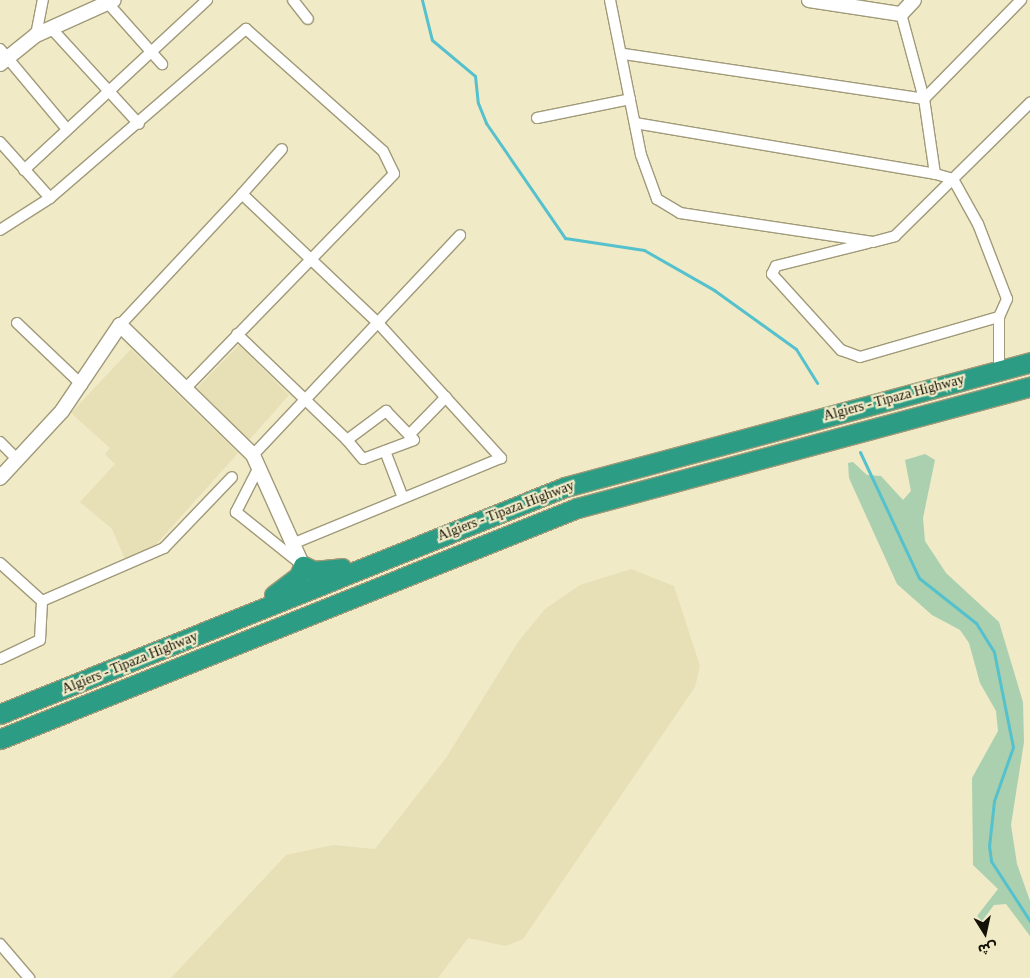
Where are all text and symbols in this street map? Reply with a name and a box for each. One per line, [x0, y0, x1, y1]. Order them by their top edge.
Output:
street label: Algiers - Tipaza Highway [822, 371, 966, 425]
street label: Algiers - Tipaza Highway [435, 477, 577, 545]
street label: Algiers - Tipaza Highway [59, 628, 201, 698]
north arrow [960, 908, 1010, 958]
text: ش [977, 939, 998, 957]

